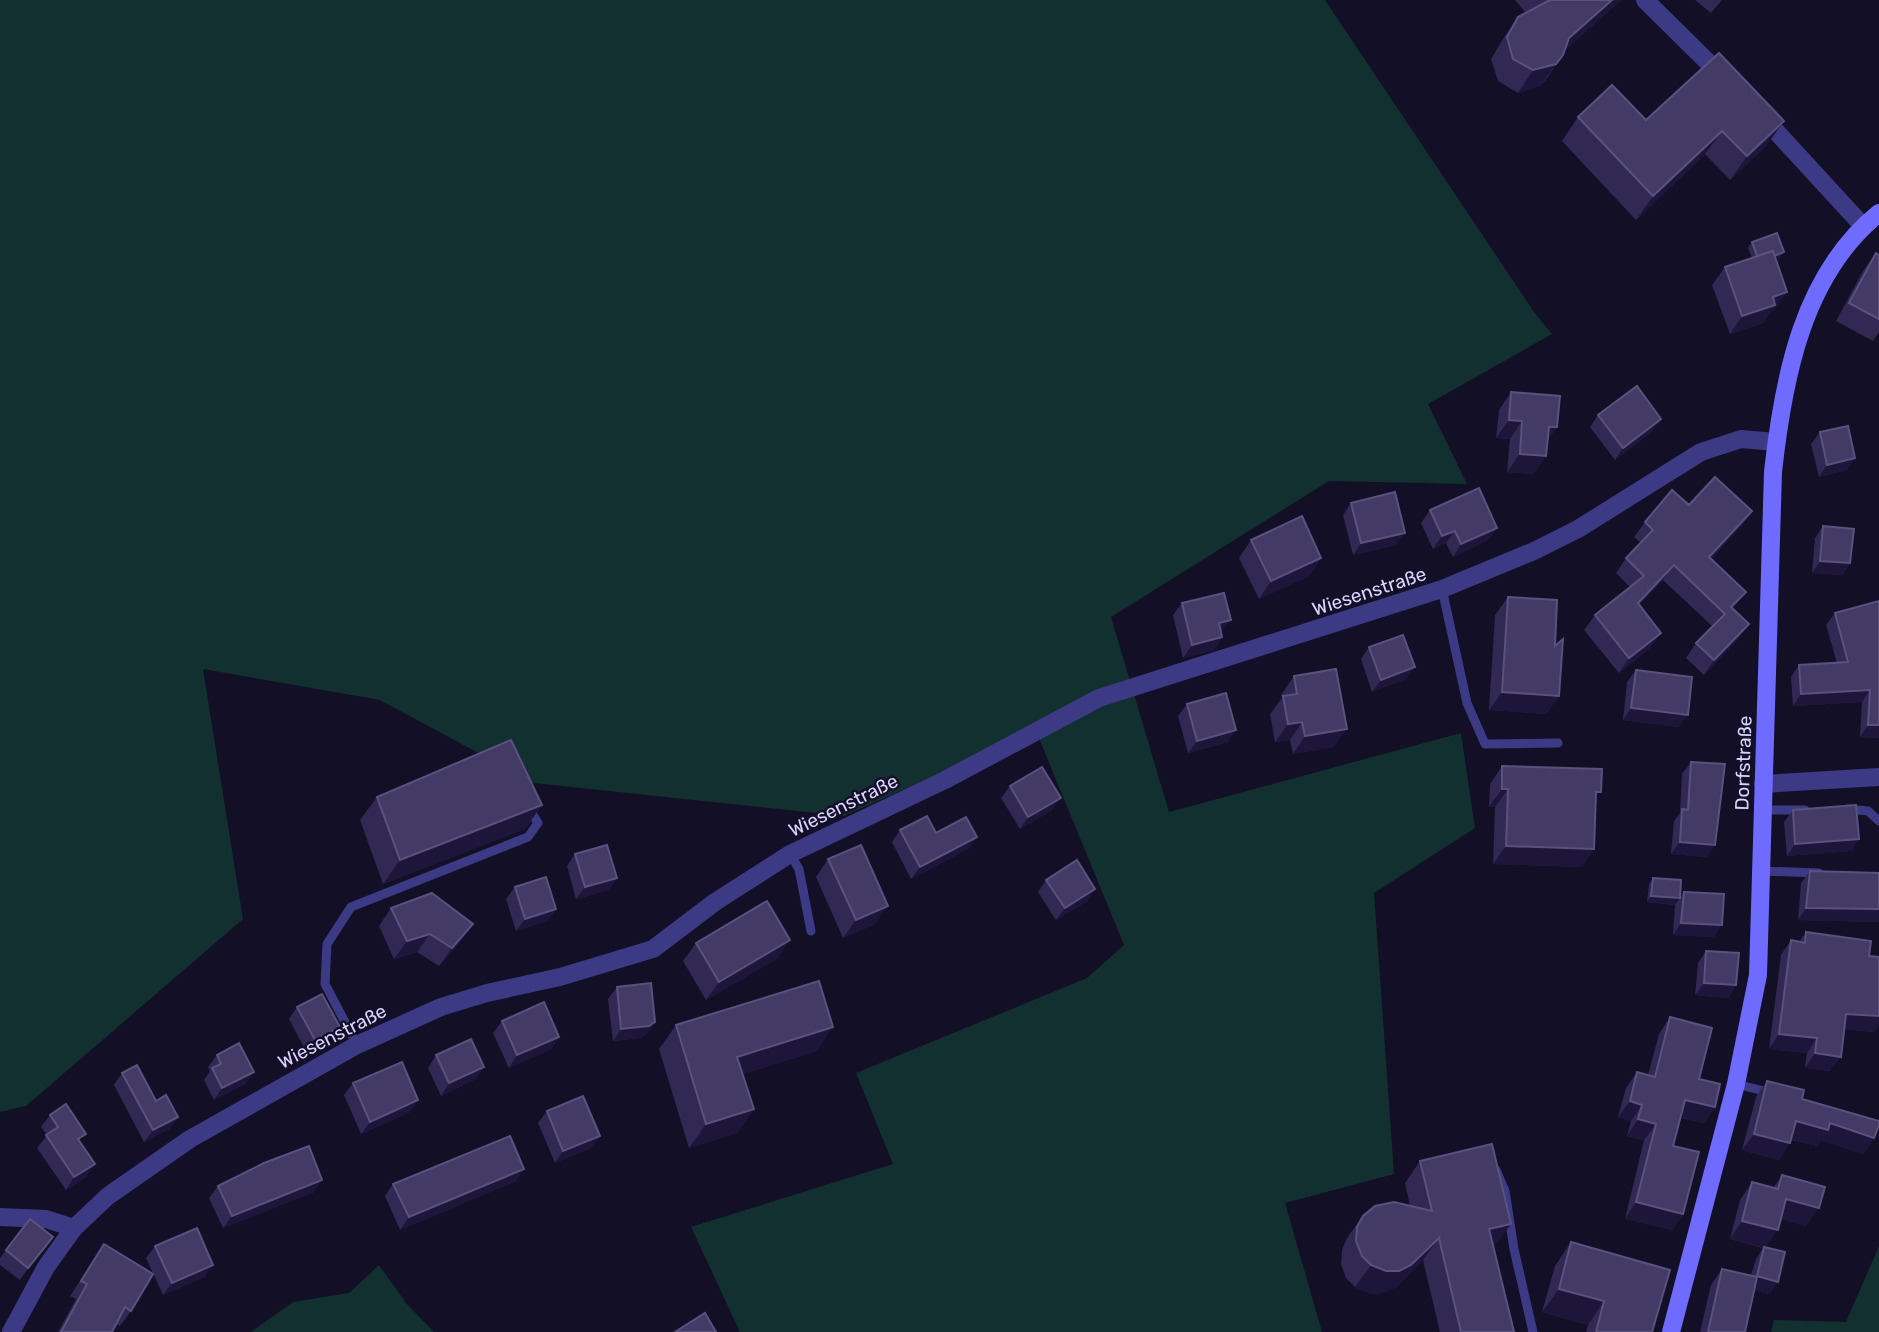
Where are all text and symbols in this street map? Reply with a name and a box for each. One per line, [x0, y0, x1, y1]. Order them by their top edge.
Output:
street label: Wiesenstraße [1309, 562, 1429, 621]
street label: Dorfstraße [1730, 715, 1757, 811]
street label: Wiesenstraße [785, 769, 902, 842]
street label: Wiesenstraße [274, 999, 390, 1074]

